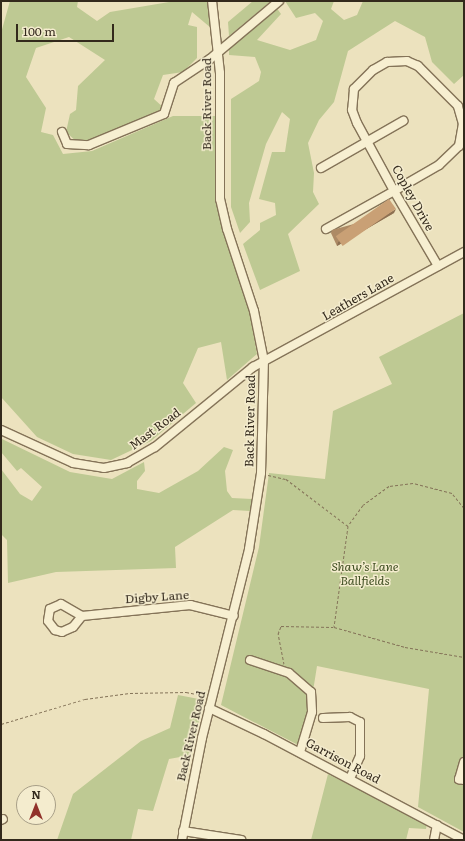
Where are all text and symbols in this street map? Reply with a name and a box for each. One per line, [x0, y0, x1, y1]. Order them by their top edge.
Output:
scale bar [18, 16, 116, 42]
text: 100 m [23, 22, 56, 40]
street label: Back River Road [200, 58, 214, 150]
street label: Copley Drive [389, 162, 437, 234]
street label: Leathers Lane [320, 271, 396, 323]
street label: Back River Road [242, 375, 258, 467]
street label: Mast Road [127, 405, 183, 453]
park label: Shaw’s Lane Ballfields [331, 560, 399, 588]
street label: Digby Lane [124, 588, 190, 606]
street label: Back River Road [174, 689, 208, 783]
street label: Garrison Road [303, 735, 383, 787]
north arrow [16, 785, 56, 825]
text: N [31, 786, 41, 802]

